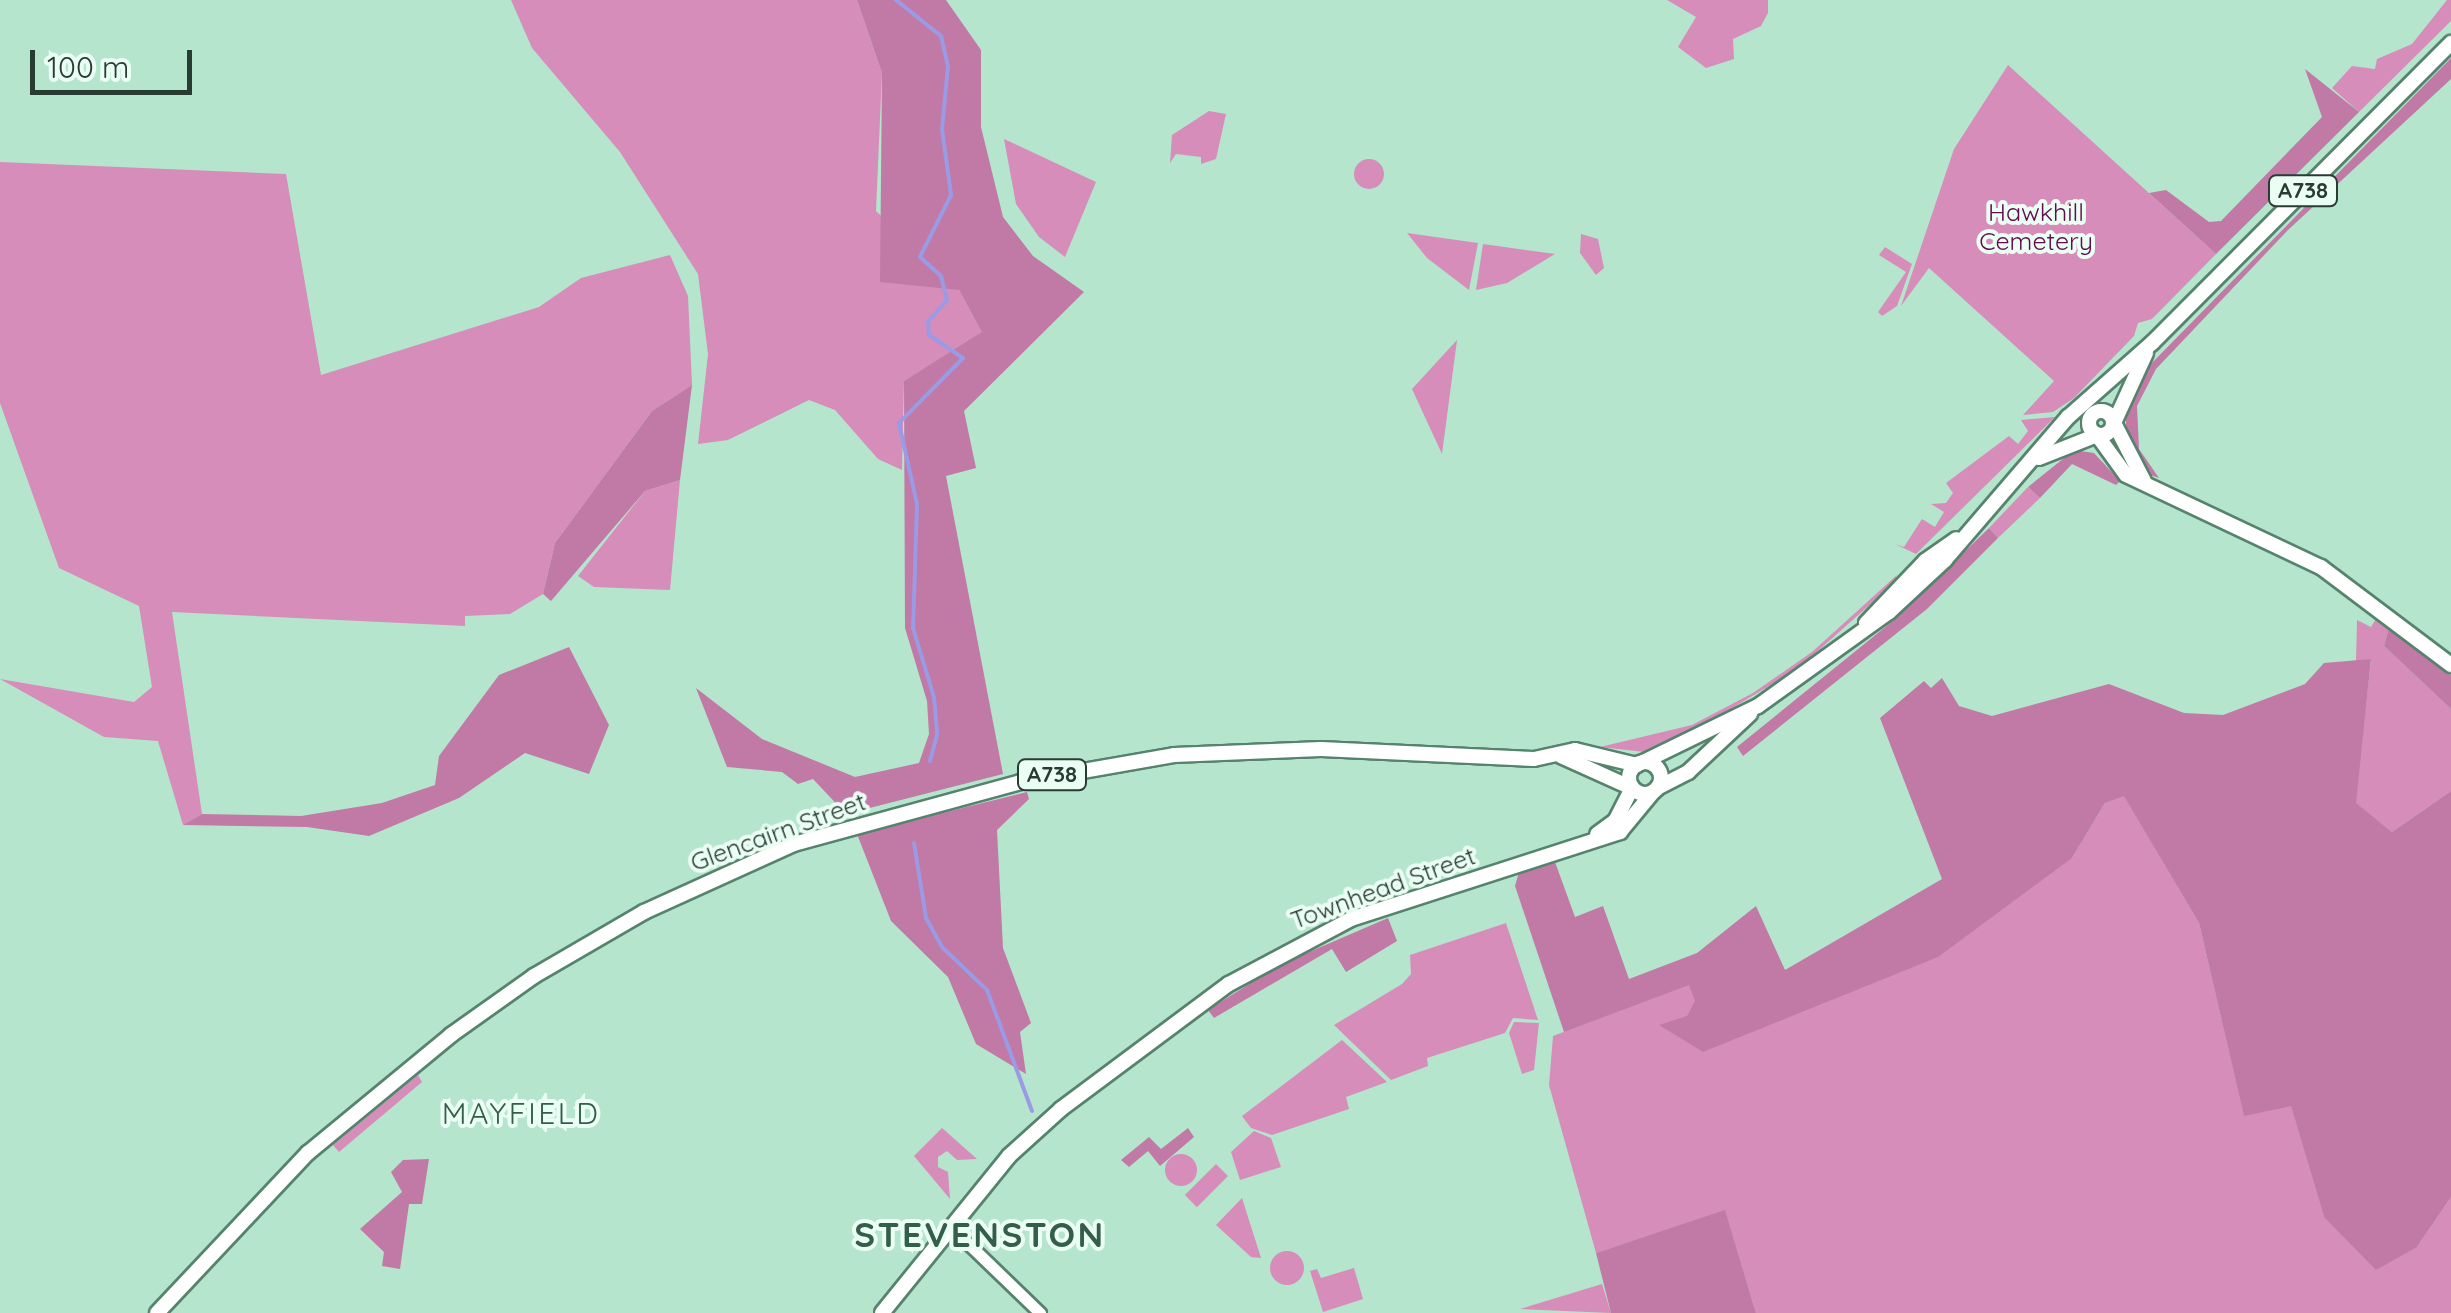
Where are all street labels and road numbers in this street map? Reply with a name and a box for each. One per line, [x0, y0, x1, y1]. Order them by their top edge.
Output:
road number: A738 [2266, 174, 2340, 208]
road number: A738 [1014, 758, 1090, 792]
street label: Glencairn Street [686, 786, 870, 878]
street label: Townhead Street [1287, 841, 1479, 935]

